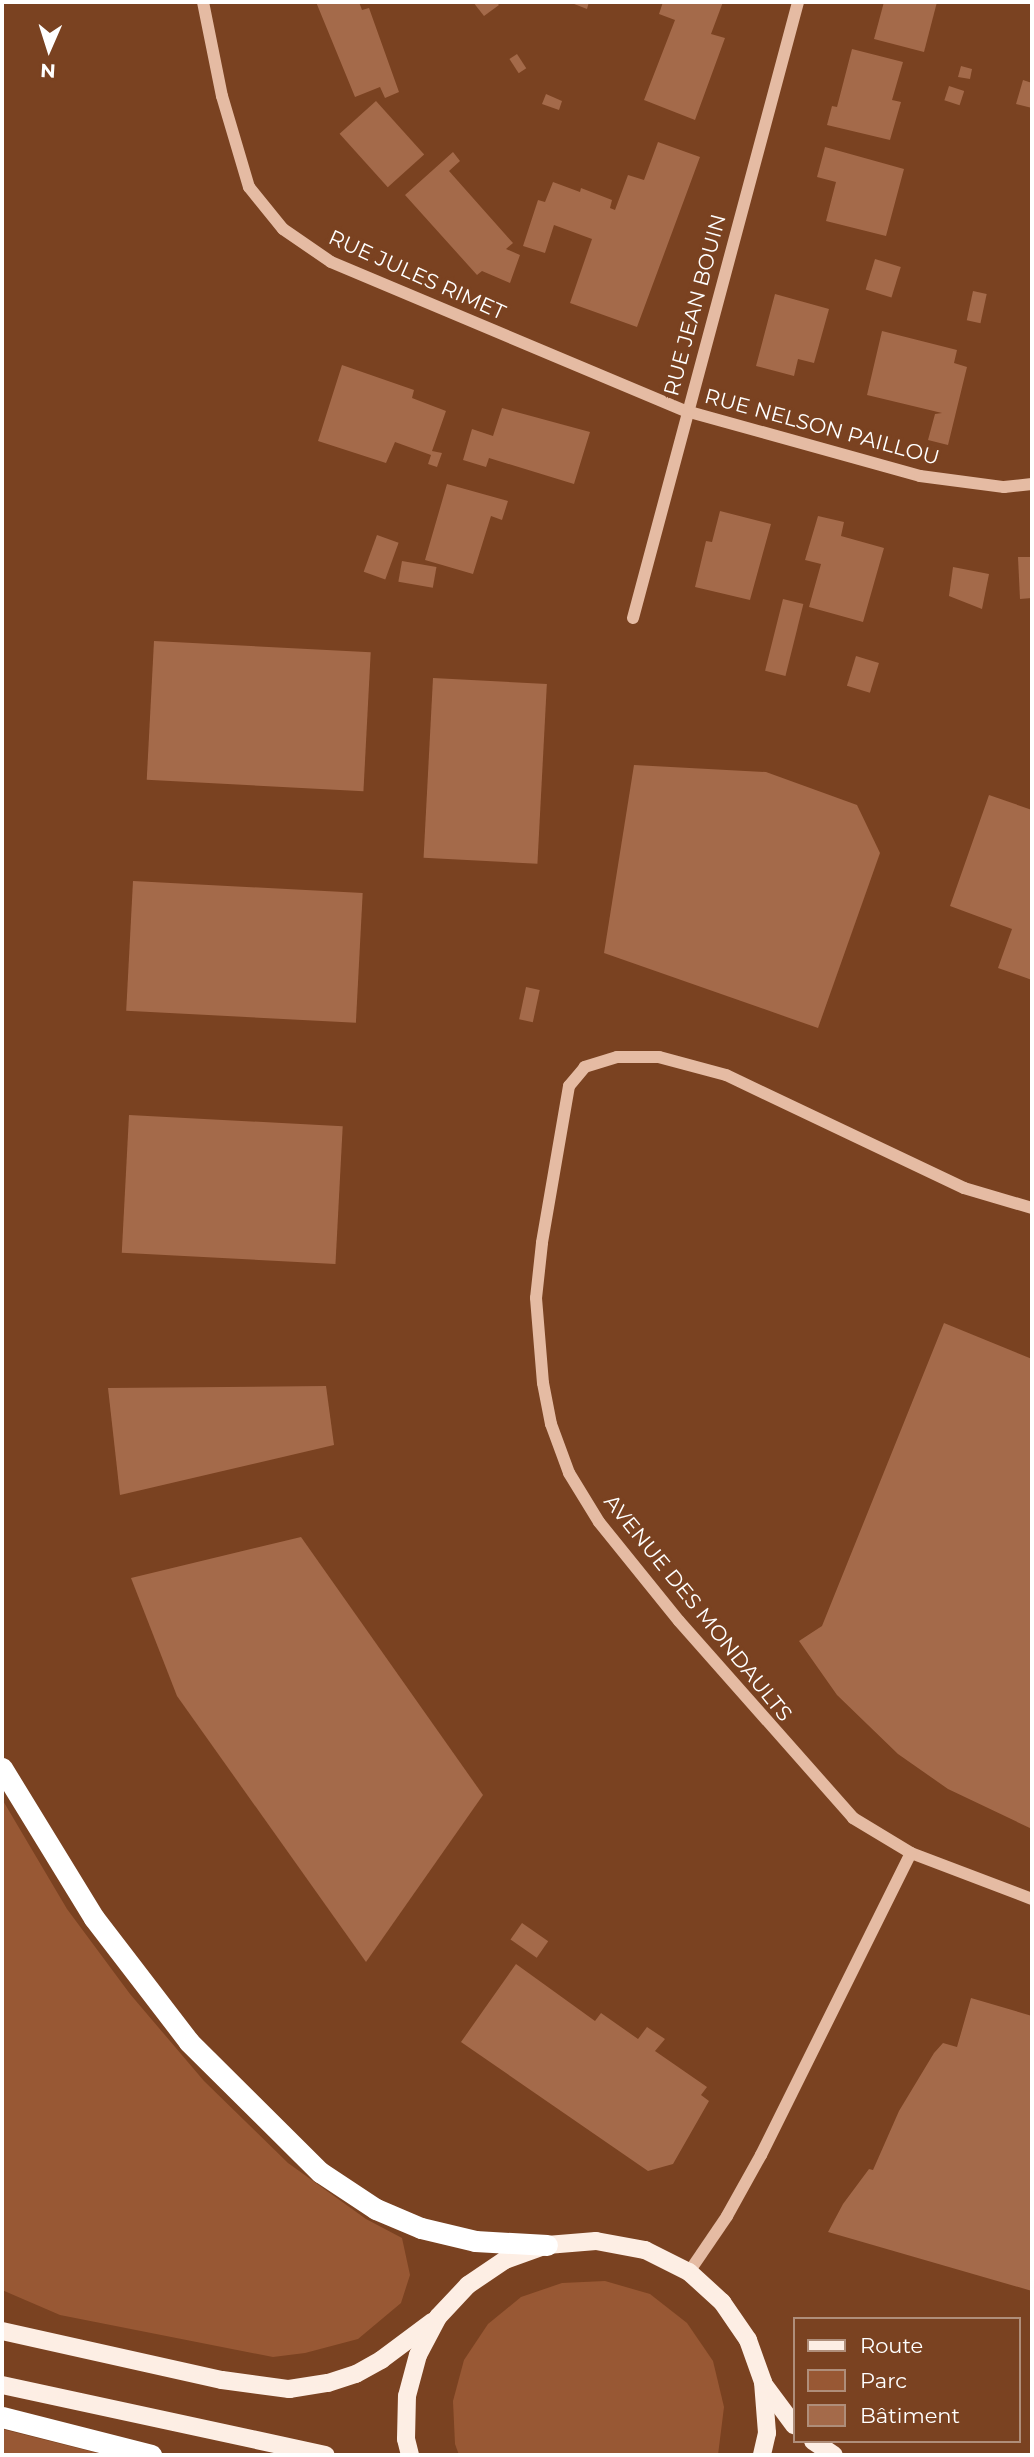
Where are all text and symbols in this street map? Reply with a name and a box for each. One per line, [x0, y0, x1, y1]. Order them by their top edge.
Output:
north arrow [14, 14, 84, 84]
text: N [40, 59, 56, 82]
street label: RUE JEAN BOUIN [659, 211, 731, 399]
street label: RUE JULES RIMET [325, 225, 509, 325]
street label: RUE NELSON PAILLOU [702, 384, 942, 470]
street label: AVENUE DES MONDAULTS [599, 1490, 797, 1726]
legend [792, 2317, 1020, 2443]
text: Route [860, 2333, 923, 2358]
text: Parc [860, 2368, 907, 2393]
text: Bâtiment [860, 2403, 960, 2428]

